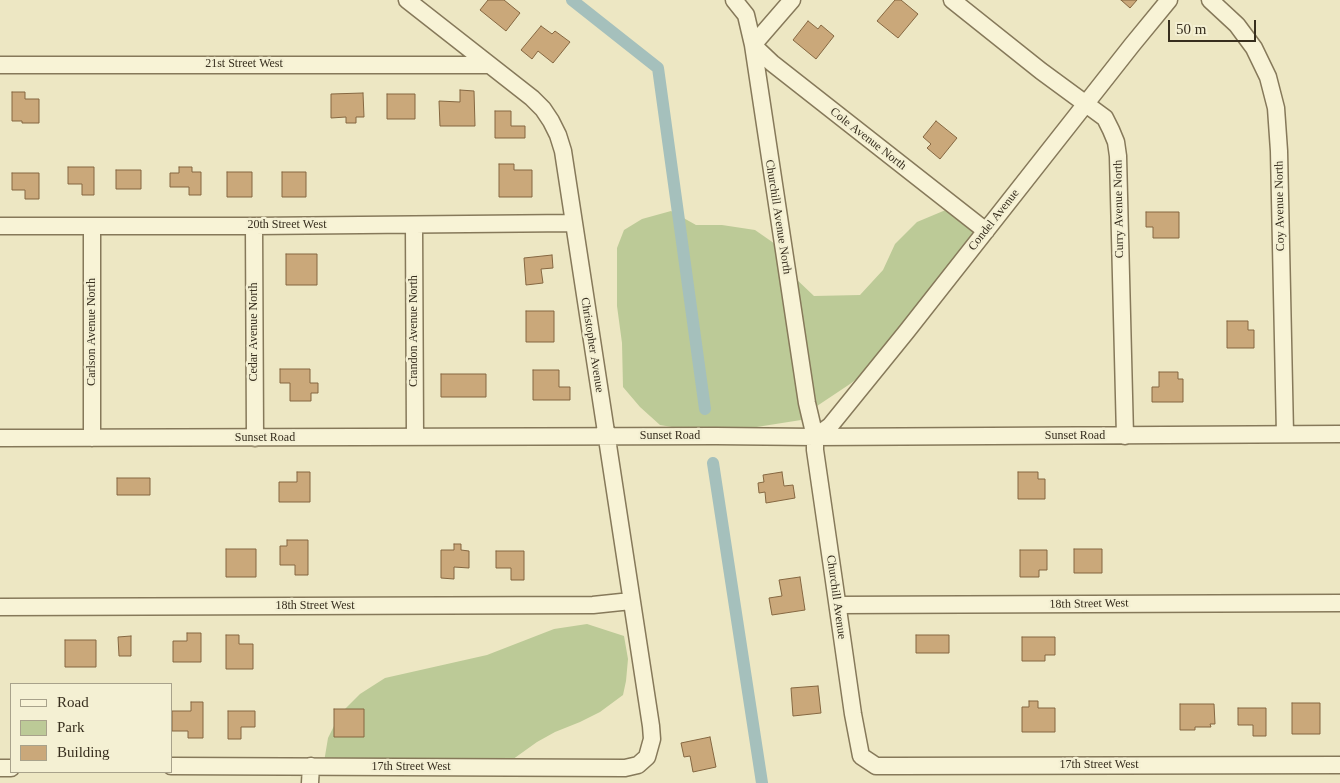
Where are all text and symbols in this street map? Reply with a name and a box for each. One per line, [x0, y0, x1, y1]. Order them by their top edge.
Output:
scale bar [1170, 10, 1258, 42]
text: 50 m [1176, 21, 1206, 37]
street label: 21st Street West [205, 57, 283, 71]
street label: Cole Avenue North [827, 105, 909, 173]
street label: Churchill Avenue North [762, 159, 794, 275]
street label: Curry Avenue North [1111, 160, 1127, 258]
street label: Coy Avenue North [1272, 161, 1288, 251]
street label: Condel Avenue [966, 186, 1022, 254]
street label: 20th Street West [247, 218, 327, 232]
street label: Crandon Avenue North [407, 275, 421, 387]
street label: Carlson Avenue North [85, 278, 99, 386]
street label: Cedar Avenue North [247, 282, 261, 382]
street label: Christopher Avenue [577, 296, 607, 394]
street label: Sunset Road [640, 429, 700, 443]
street label: Sunset Road [1045, 429, 1105, 443]
street label: Sunset Road [235, 431, 295, 445]
street label: Churchill Avenue [823, 554, 849, 640]
street label: 18th Street West [1049, 596, 1129, 612]
street label: 18th Street West [275, 599, 355, 613]
legend [10, 683, 172, 773]
text: Road [57, 694, 89, 710]
text: Park [57, 719, 85, 735]
text: Building [57, 744, 110, 760]
street label: 17th Street West [1059, 758, 1139, 772]
street label: 17th Street West [371, 760, 451, 774]

